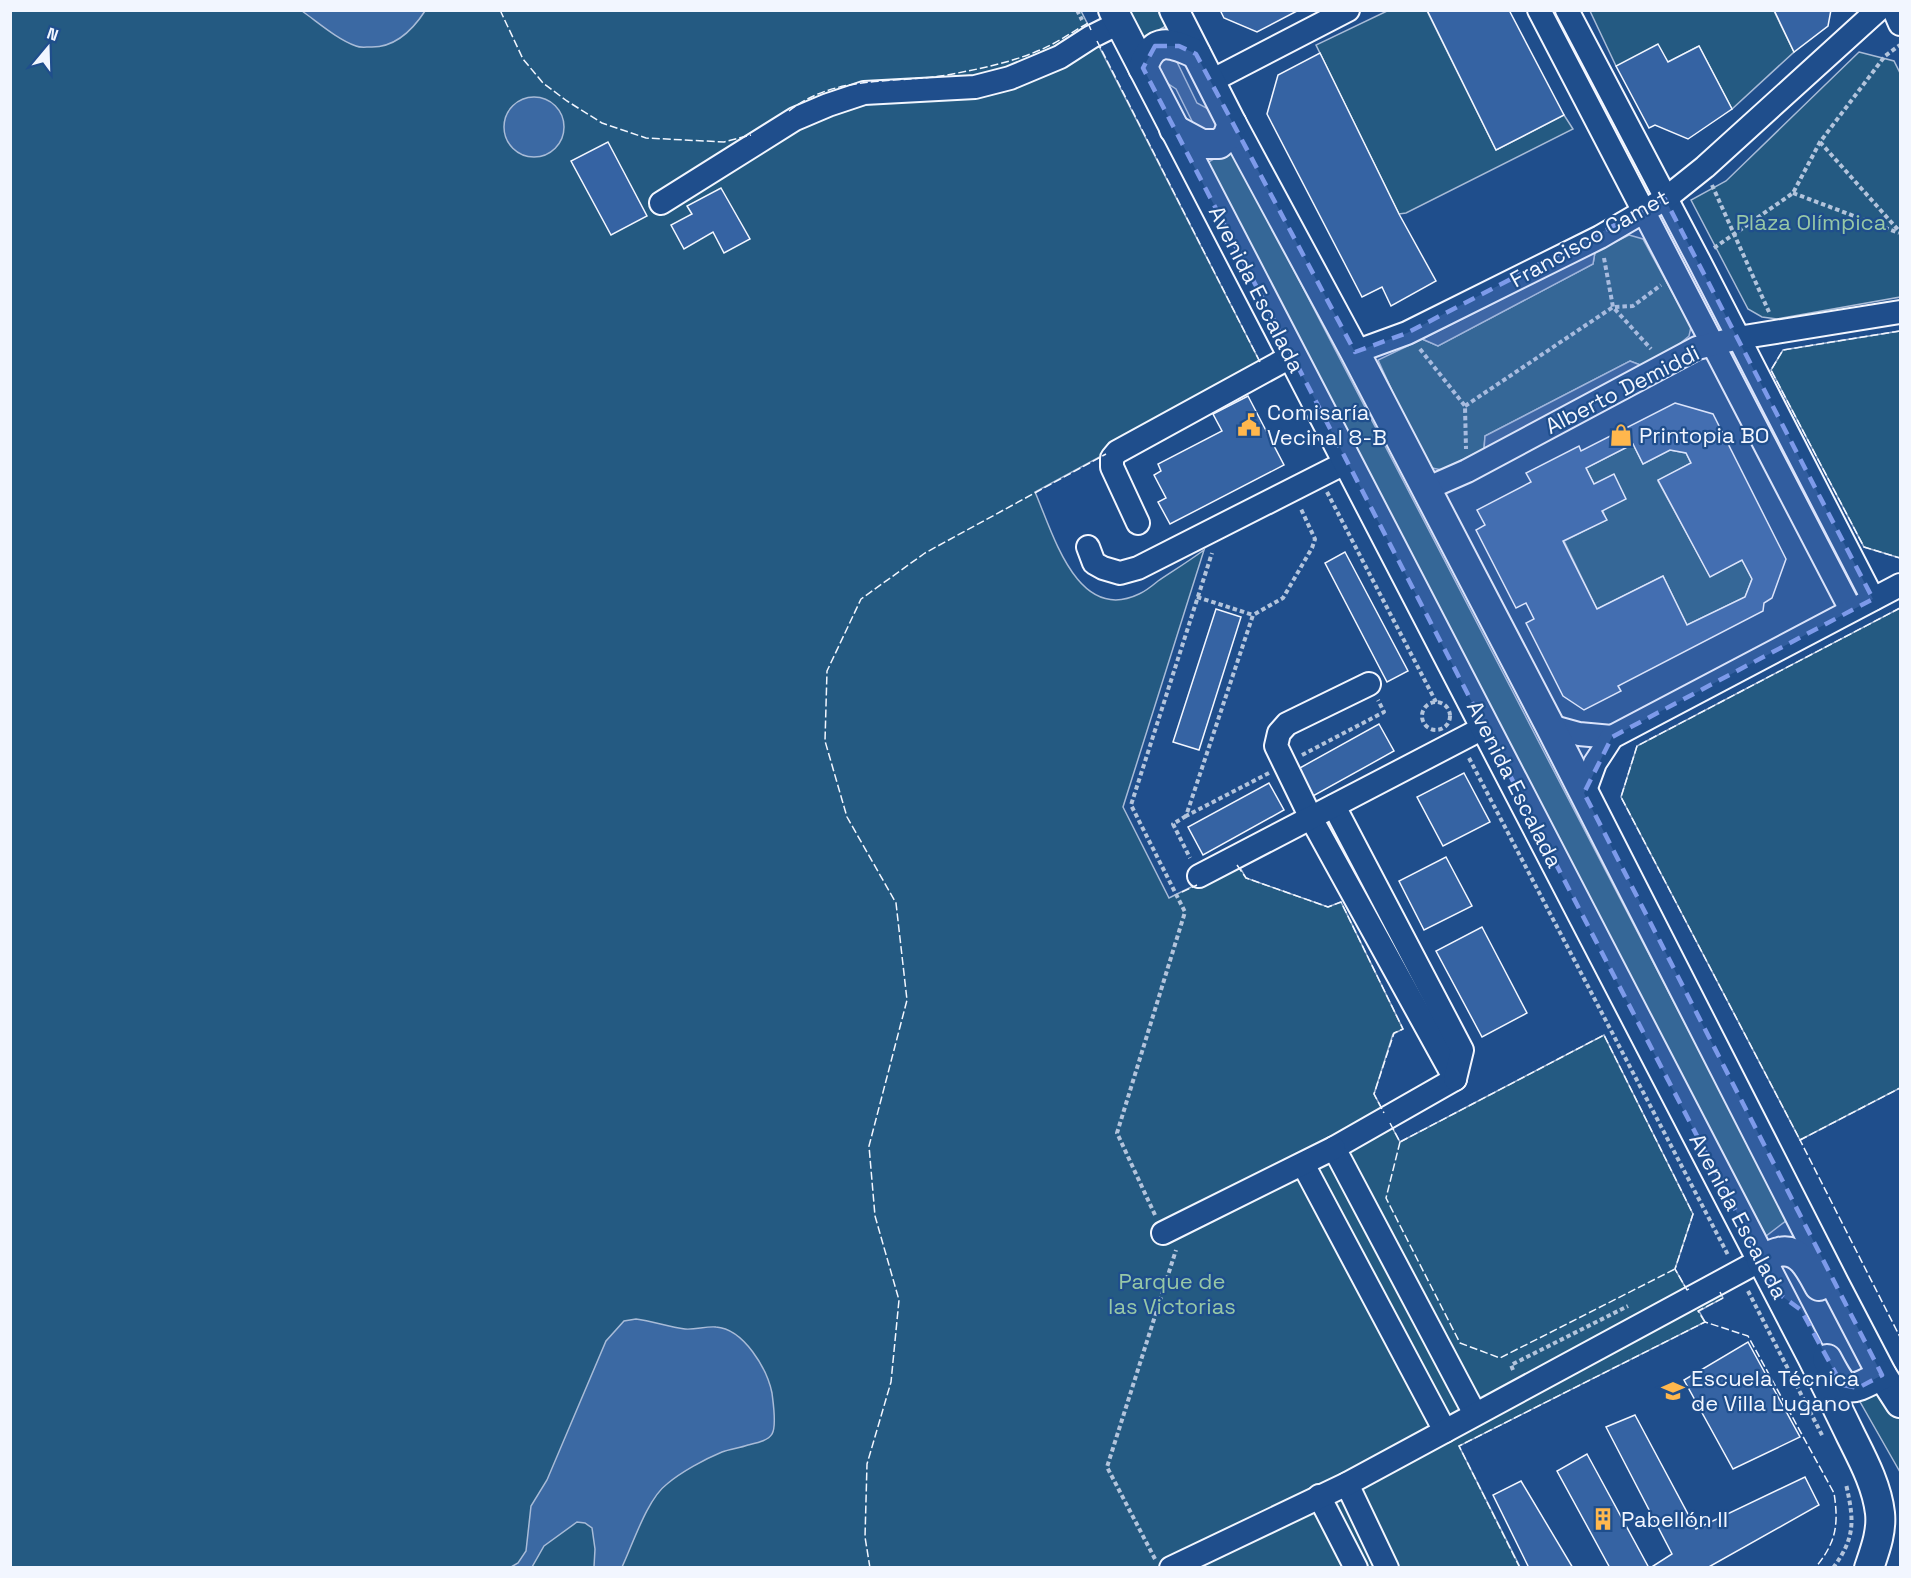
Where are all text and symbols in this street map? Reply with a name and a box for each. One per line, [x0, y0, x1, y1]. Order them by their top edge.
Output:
north arrow [18, 18, 78, 78]
text: N [44, 23, 61, 46]
street label: Francisco Camet [1505, 183, 1673, 293]
street label: Avenida Escalada [1203, 201, 1311, 377]
park label: Plaza Olímpica [1736, 208, 1887, 236]
street label: Alberto Demiddi [1540, 338, 1704, 440]
place label: Comisaría Vecinal 8-B [1267, 398, 1387, 451]
public building icon: Comisaría Vecinal 8-B [1236, 412, 1262, 438]
place label: Printopia BO [1639, 421, 1770, 449]
shop icon: Printopia BO [1608, 422, 1634, 448]
street label: Avenida Escalada [1461, 696, 1569, 872]
street label: Avenida Escalada [1684, 1128, 1795, 1304]
park label: Parque de las Victorias [1108, 1267, 1236, 1320]
place label: Escuela Técnica de Villa Lugano [1691, 1364, 1860, 1417]
school or university icon: Escuela Técnica de Villa Lugano [1660, 1378, 1686, 1404]
place label: Pabellón II [1621, 1505, 1728, 1533]
building icon: Pabellón II [1590, 1506, 1616, 1532]

